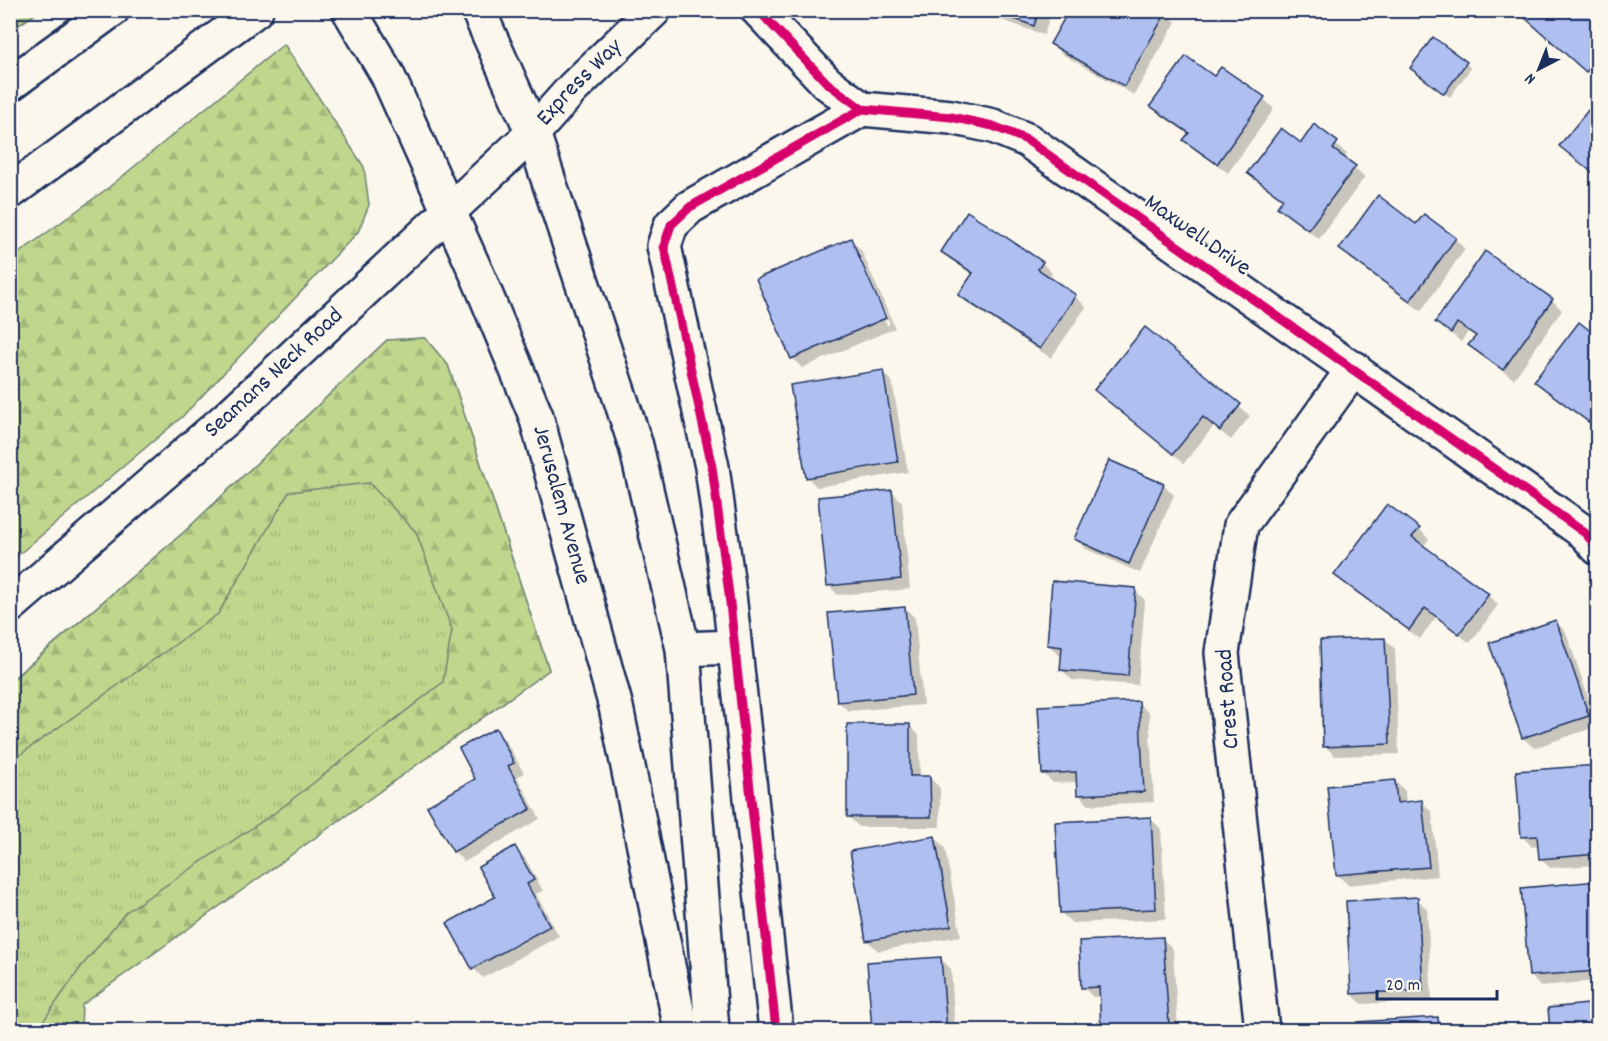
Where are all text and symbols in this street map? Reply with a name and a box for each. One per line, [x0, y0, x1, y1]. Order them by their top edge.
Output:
street label: Express Way [529, 31, 632, 134]
north arrow [1509, 39, 1569, 99]
text: N [1520, 67, 1541, 89]
street label: Maxwell Drive [1137, 187, 1257, 285]
street label: Seamans Neck Road [197, 300, 352, 447]
street label: Jerusalem Avenue [522, 422, 599, 589]
street label: Crest Road [1209, 648, 1249, 750]
scale bar [1377, 963, 1497, 1001]
text: 20 m [1386, 974, 1420, 999]

